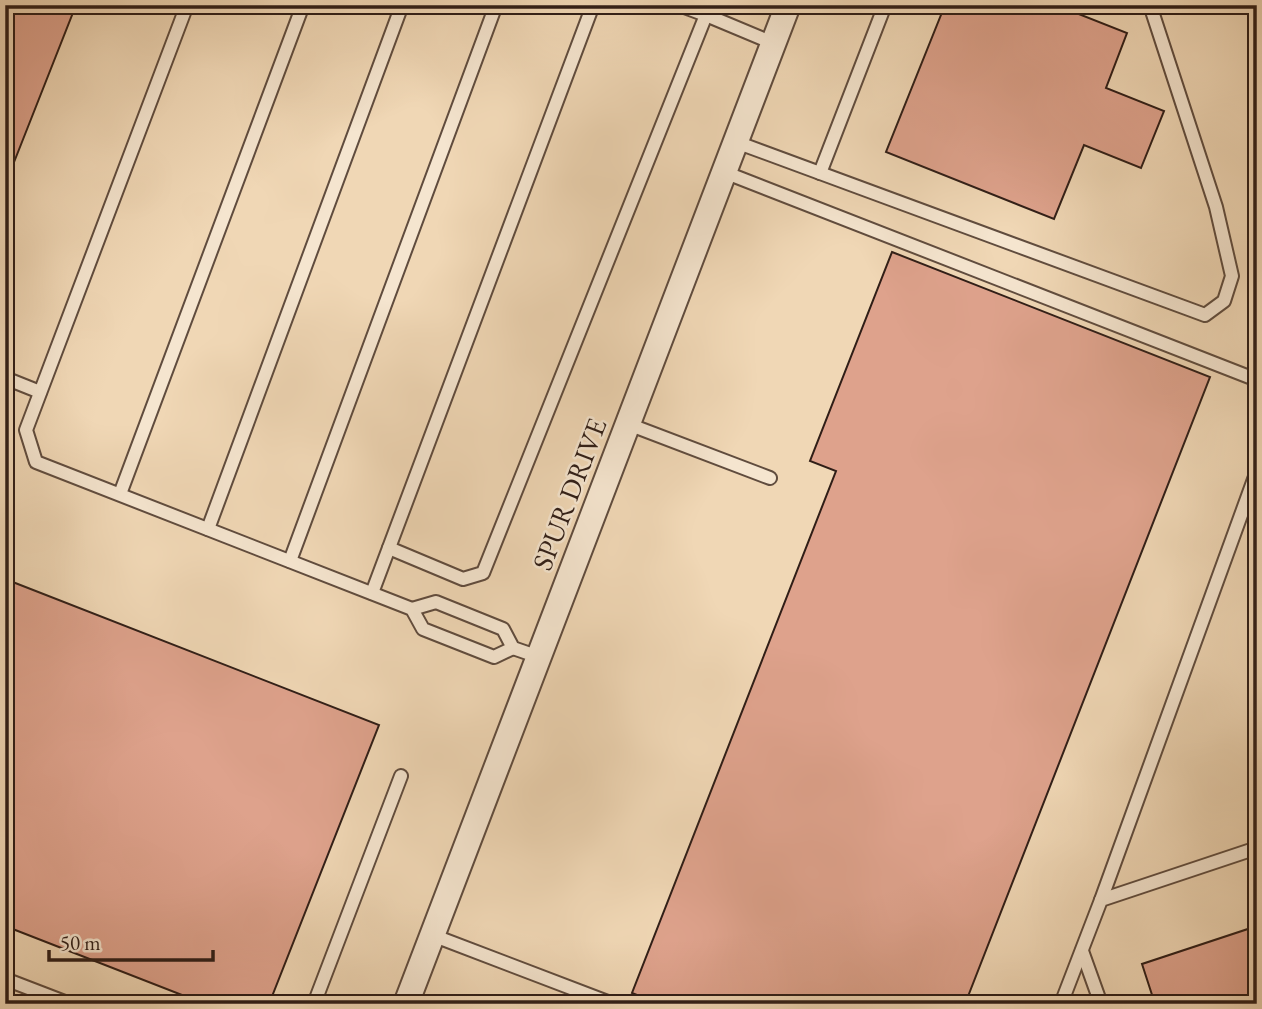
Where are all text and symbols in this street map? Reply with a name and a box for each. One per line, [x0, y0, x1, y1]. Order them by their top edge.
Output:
street label: SPUR DRIVE [524, 413, 615, 575]
scale bar [49, 918, 214, 962]
text: 50 m [60, 929, 101, 956]

